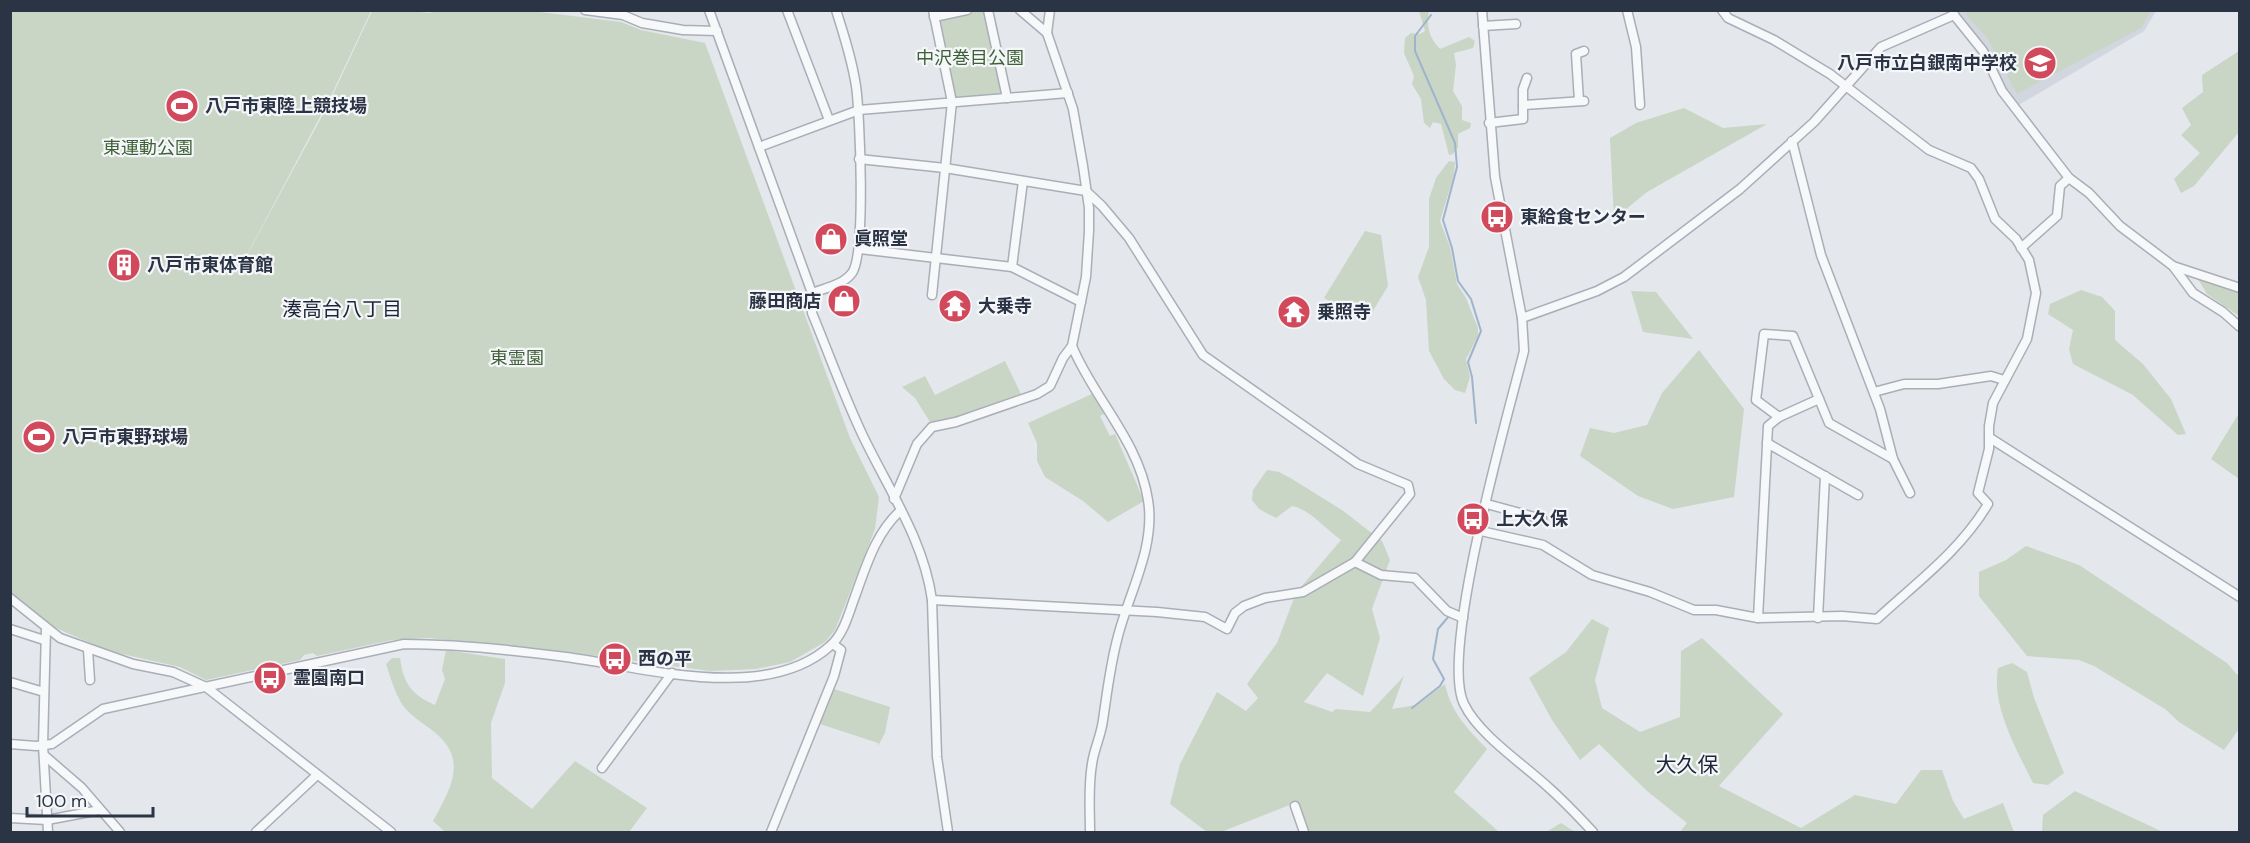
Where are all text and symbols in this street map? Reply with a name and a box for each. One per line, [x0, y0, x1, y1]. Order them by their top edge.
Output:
school or university icon: 八戸市立白銀南中学校 [2022, 45, 2058, 81]
park label: 中沢巻目公園 [916, 46, 1024, 70]
place label: 八戸市立白銀南中学校 [1837, 51, 2017, 75]
sports icon: 八戸市東陸上競技場 [164, 88, 200, 124]
place label: 八戸市東陸上競技場 [205, 94, 367, 118]
park label: 東運動公園 [103, 136, 193, 160]
bus stop icon: 東給食センター [1479, 199, 1515, 235]
place label: 東給食センター [1520, 205, 1646, 229]
shop icon: 眞照堂 [813, 221, 849, 257]
place label: 眞照堂 [854, 227, 908, 251]
building icon: 八戸市東体育館 [106, 247, 142, 283]
place label: 八戸市東体育館 [147, 253, 273, 277]
shop icon: 藤田商店 [826, 283, 862, 319]
temple icon: 大乗寺 [937, 288, 973, 324]
place label: 藤田商店 [749, 289, 821, 313]
place label: 大乗寺 [978, 294, 1032, 318]
temple icon: 乗照寺 [1276, 294, 1312, 330]
district label: 湊高台八丁目 [282, 296, 402, 322]
place label: 乗照寺 [1317, 300, 1371, 324]
park label: 東霊園 [490, 346, 544, 370]
sports icon: 八戸市東野球場 [21, 419, 57, 455]
place label: 八戸市東野球場 [62, 425, 188, 449]
bus stop icon: 上大久保 [1455, 501, 1491, 537]
place label: 上大久保 [1496, 507, 1569, 531]
bus stop icon: 西の平 [597, 641, 633, 677]
place label: 西の平 [638, 647, 692, 671]
bus stop icon: 霊園南口 [252, 660, 288, 696]
place label: 霊園南口 [293, 666, 365, 690]
district label: 大久保 [1656, 751, 1719, 779]
scale bar [27, 780, 153, 818]
text: 100 m [36, 789, 87, 813]

